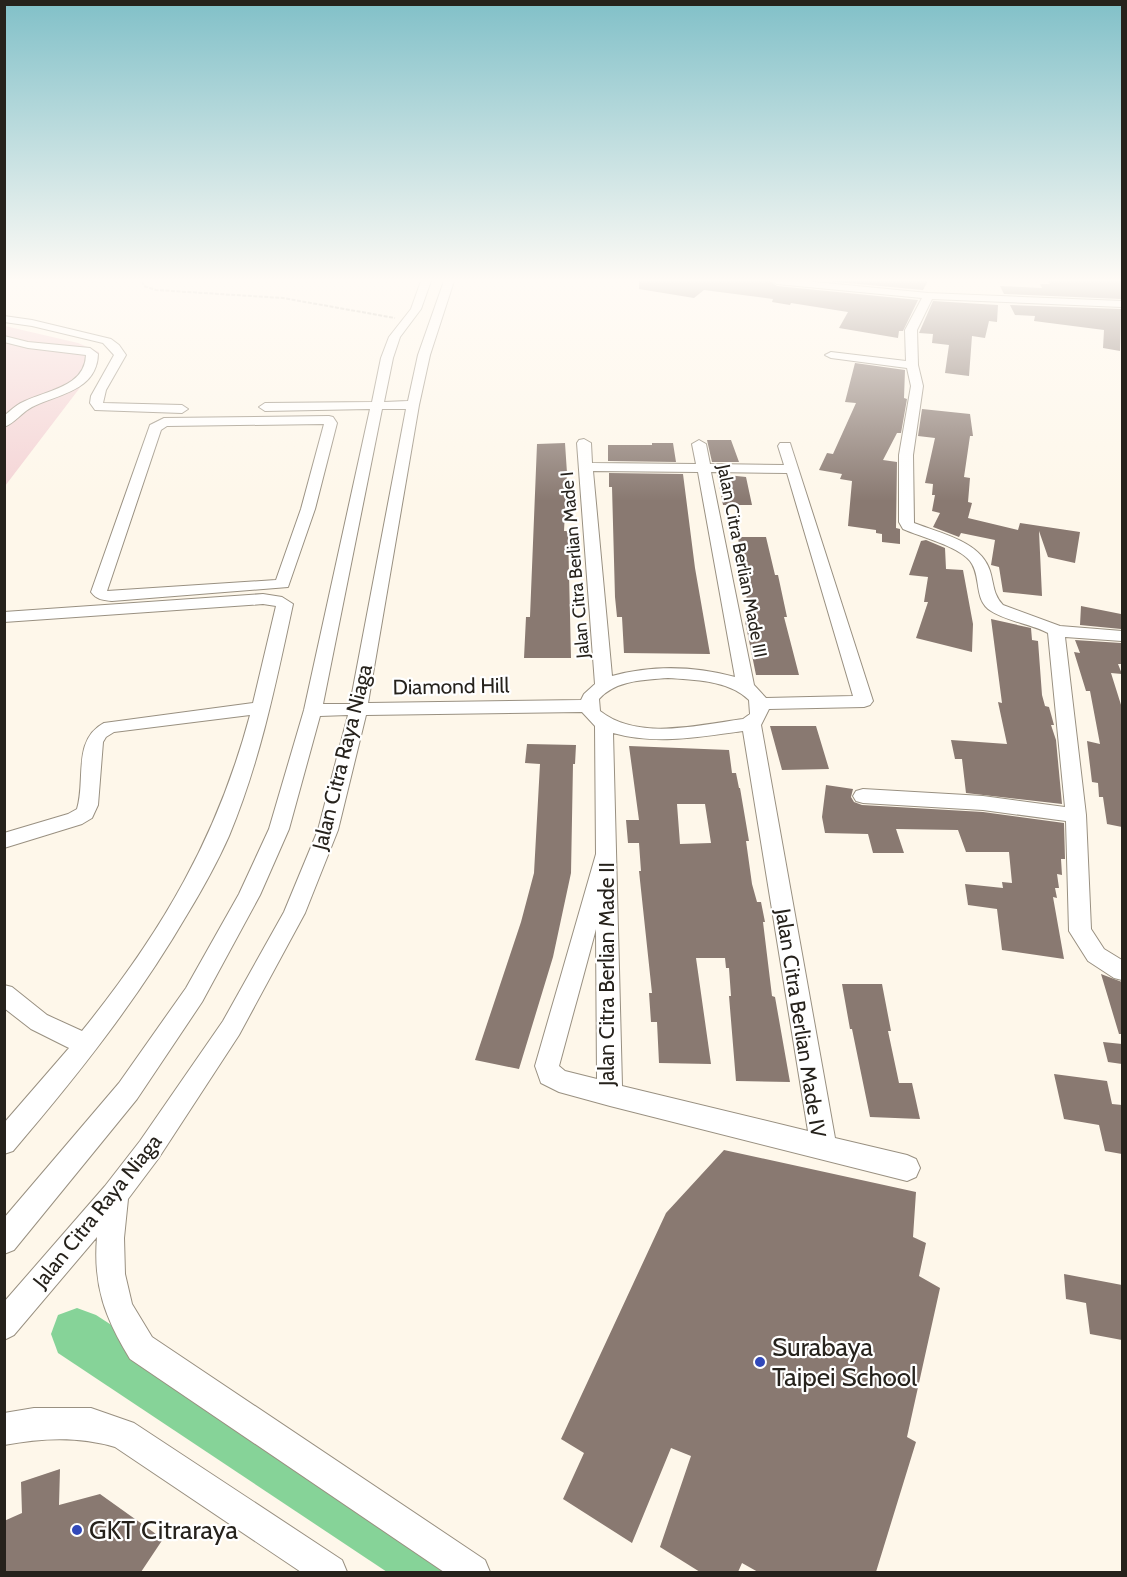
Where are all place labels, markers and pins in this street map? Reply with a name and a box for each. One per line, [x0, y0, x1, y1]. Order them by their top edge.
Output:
place label: Surabaya Taipei School [772, 1331, 917, 1393]
marker: Surabaya Taipei School [753, 1355, 767, 1369]
place label: GKT Citraraya [89, 1514, 238, 1546]
marker: GKT Citraraya [70, 1523, 84, 1537]

